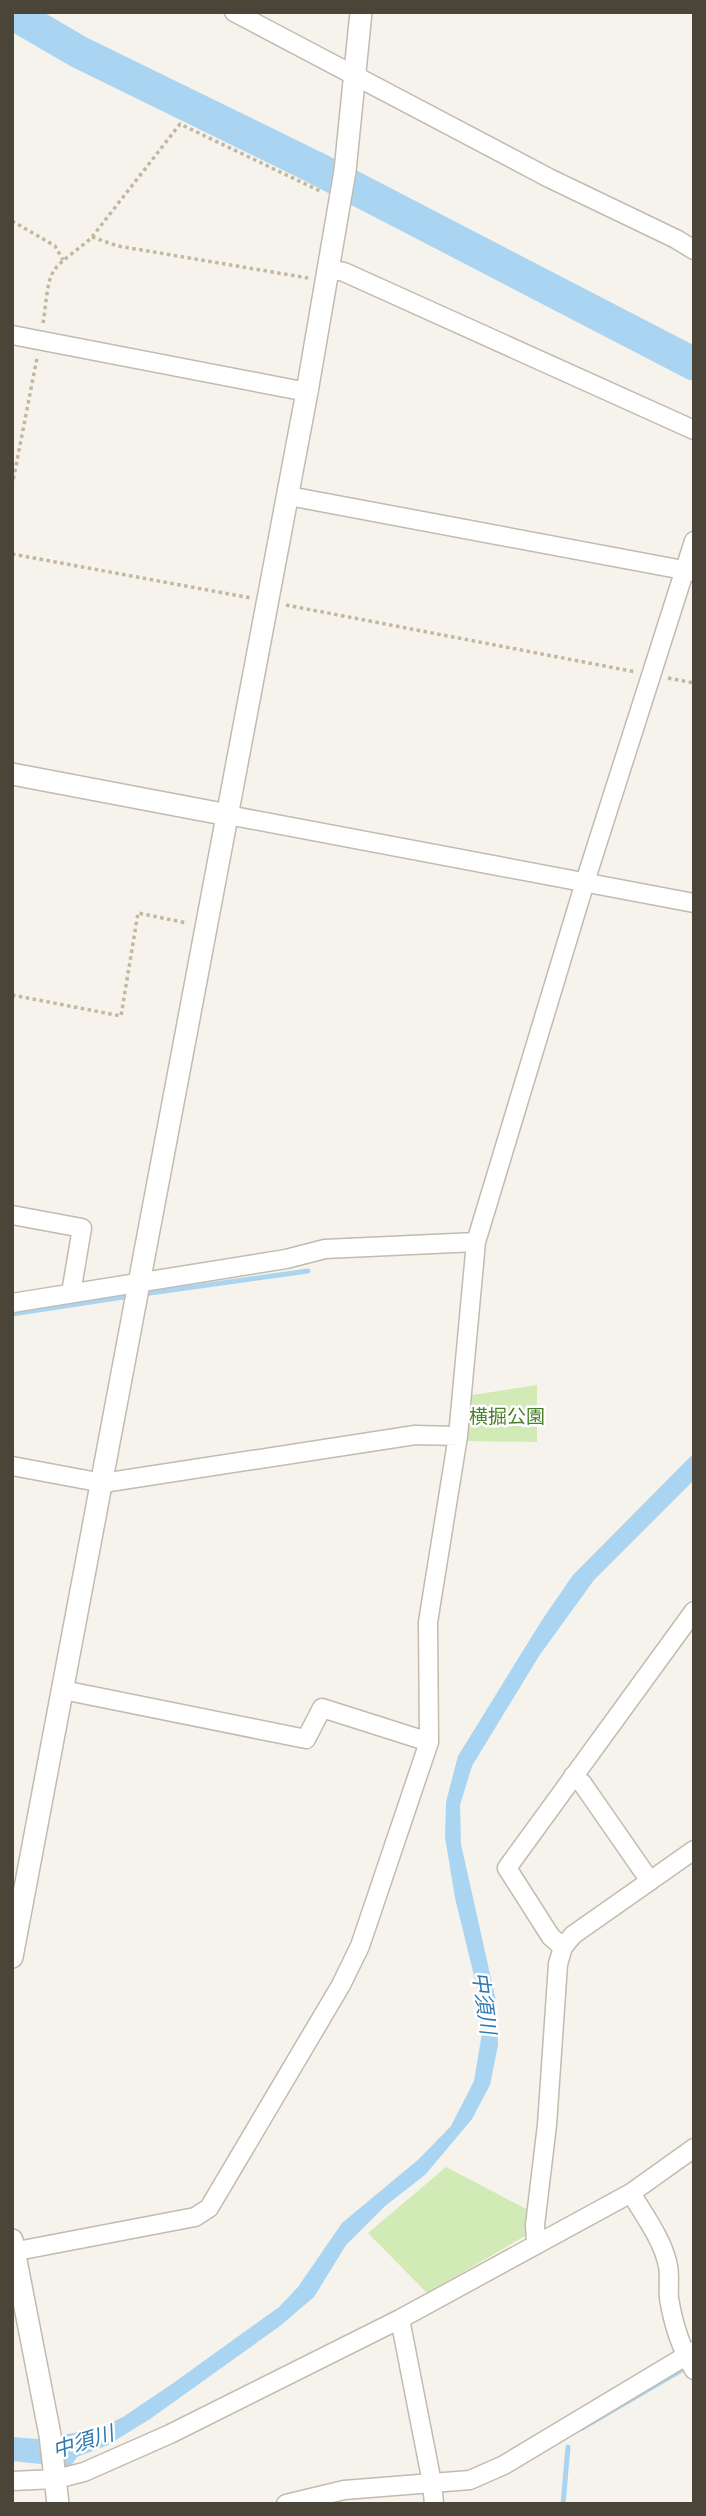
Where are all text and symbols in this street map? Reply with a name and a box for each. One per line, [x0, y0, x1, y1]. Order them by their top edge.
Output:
park label: 横掘公園 [469, 1406, 545, 1430]
water label: 中須川 [465, 1970, 501, 2038]
water label: 中須川 [49, 2421, 119, 2466]

